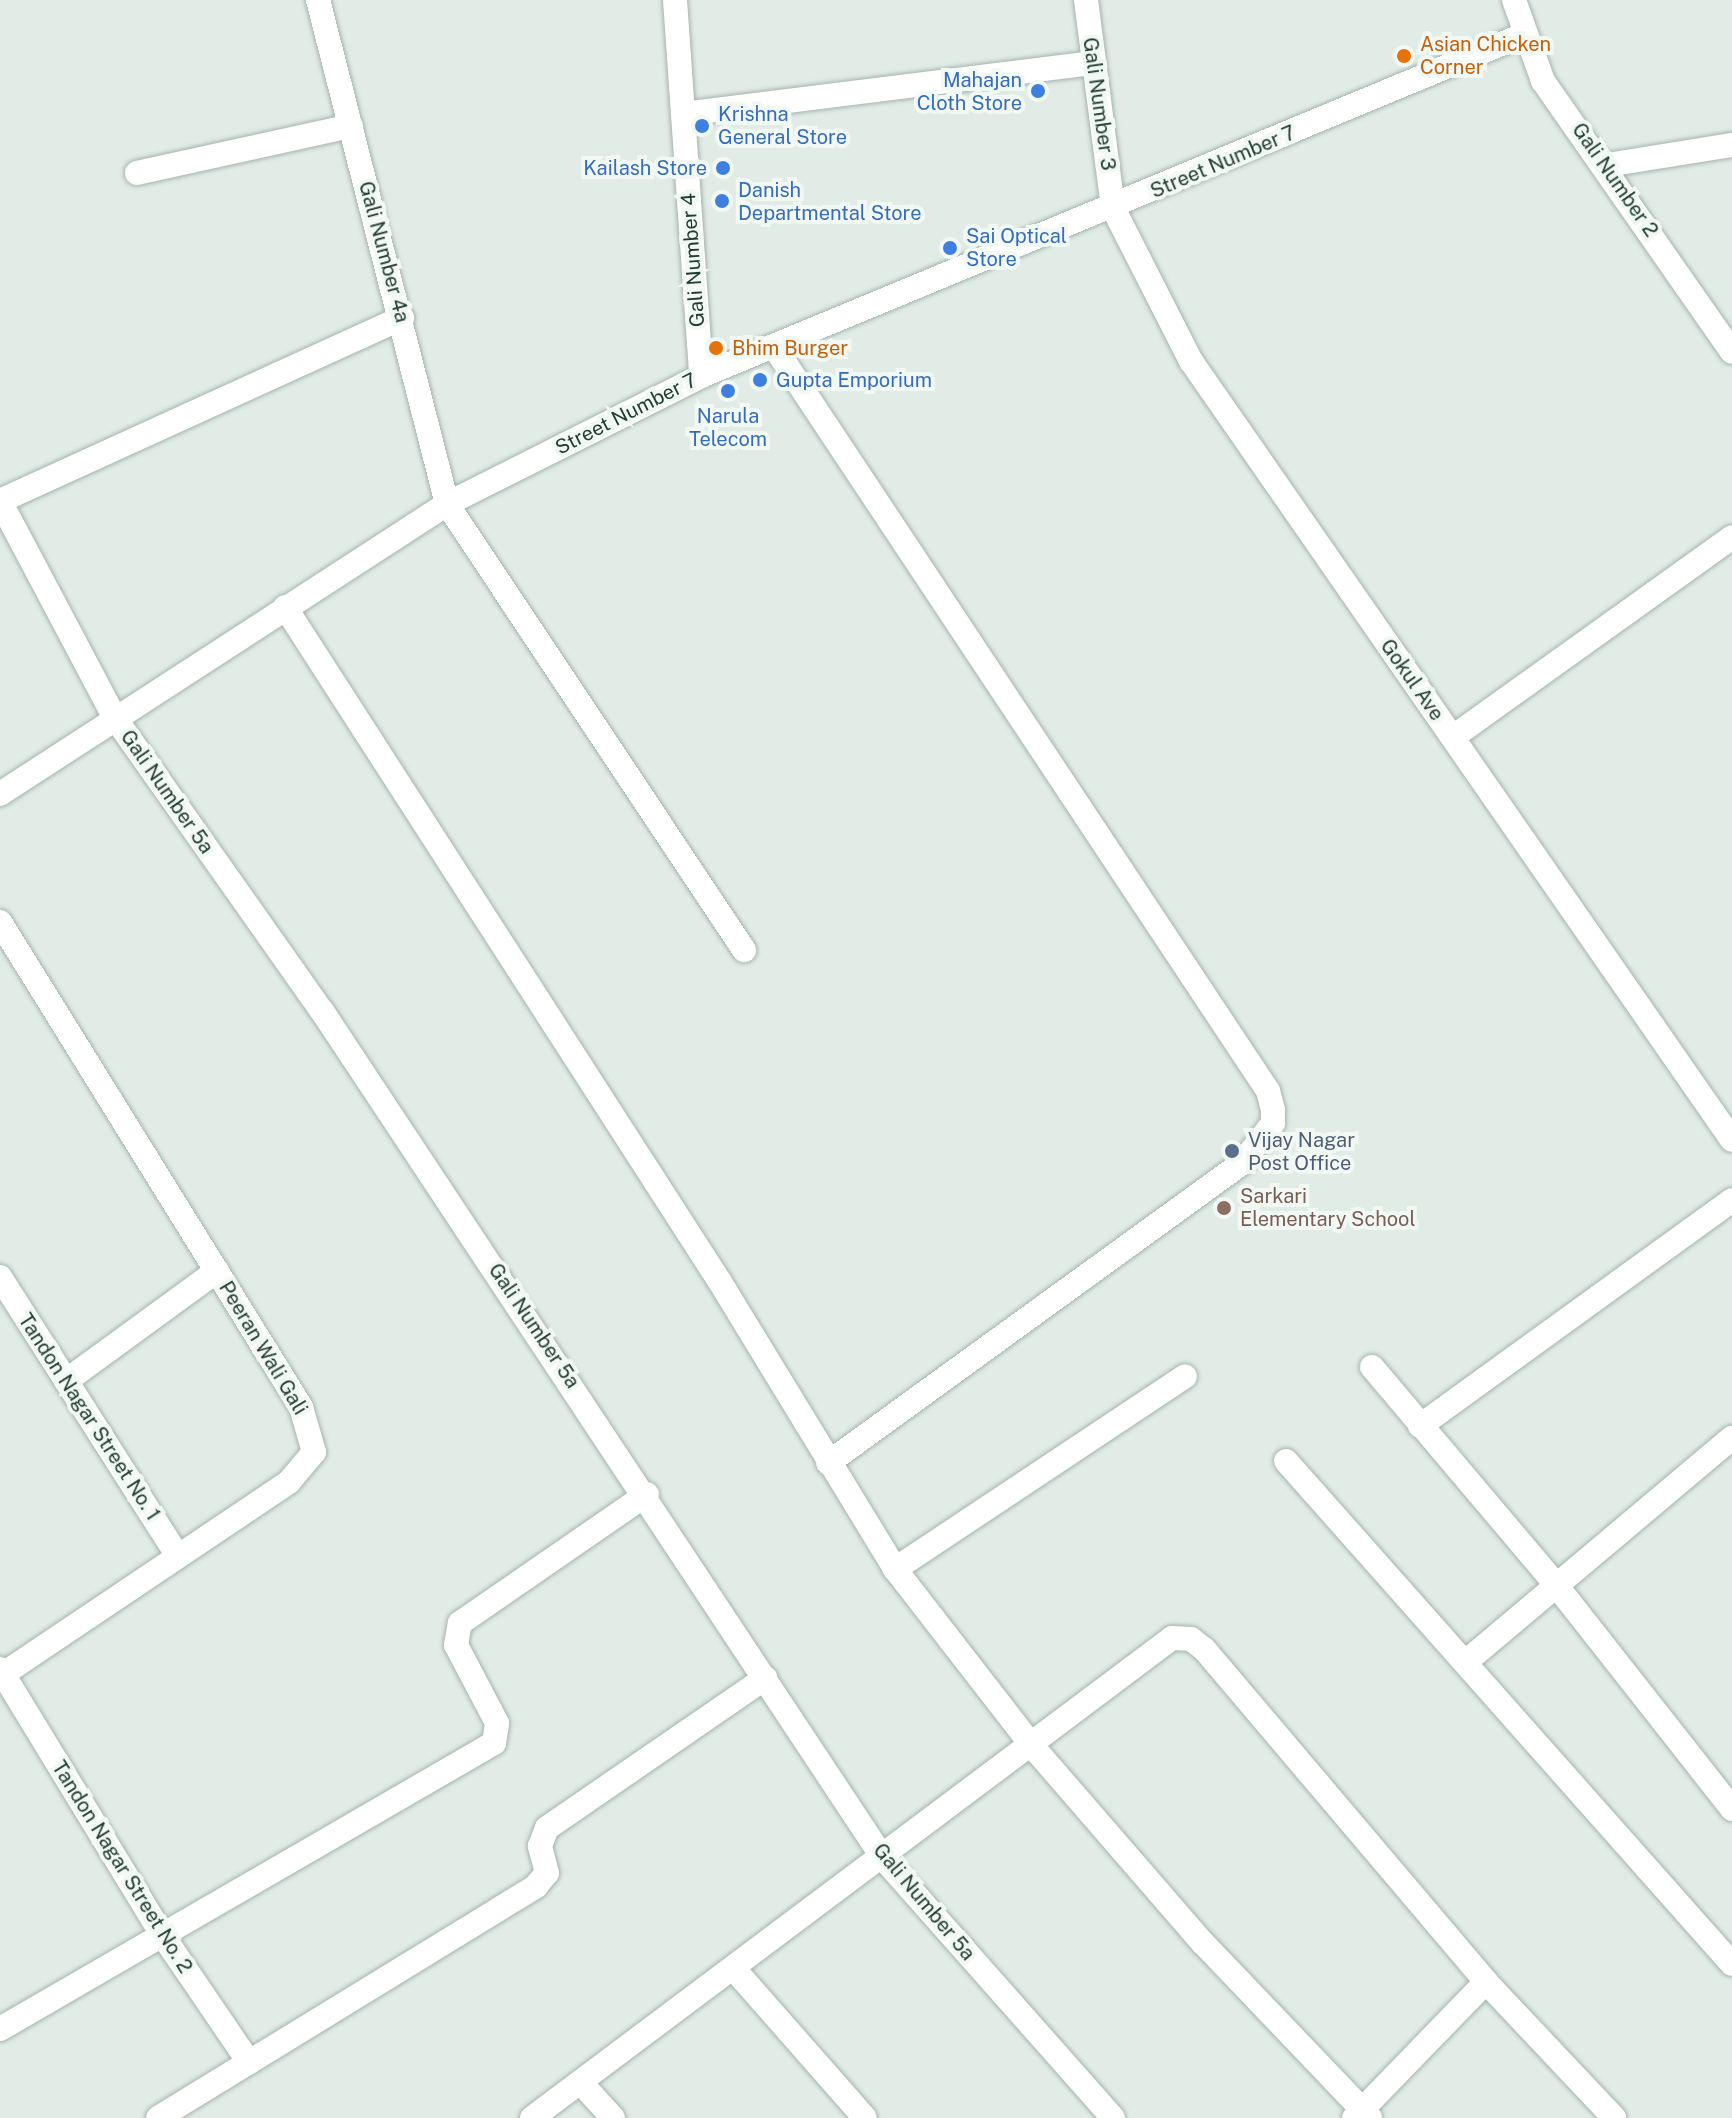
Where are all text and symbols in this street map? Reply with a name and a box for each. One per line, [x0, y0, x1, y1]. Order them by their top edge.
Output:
place label: Asian Chicken Corner [1420, 32, 1551, 79]
street label: Gali Number 3 [1078, 36, 1120, 172]
marker: Asian Chicken Corner [1395, 47, 1413, 65]
place label: Mahajan Cloth Store [917, 68, 1022, 115]
marker: Mahajan Cloth Store [1029, 82, 1047, 100]
place label: Krishna General Store [718, 102, 847, 149]
marker: Krishna General Store [693, 117, 711, 135]
street label: Gali Number 2 [1567, 118, 1663, 242]
street label: Street Number 7 [1147, 121, 1299, 203]
place label: Kailash Store [583, 156, 707, 180]
marker: Kailash Store [714, 159, 732, 177]
place label: Danish Departmental Store [738, 178, 922, 225]
street label: Gali Number 4a [354, 179, 414, 325]
street label: Gali Number 4 [676, 192, 710, 328]
marker: Danish Departmental Store [713, 192, 731, 210]
place label: Sai Optical Store [966, 224, 1067, 271]
marker: Sai Optical Store [941, 239, 959, 257]
place label: Bhim Burger [732, 336, 848, 360]
marker: Bhim Burger [707, 339, 725, 357]
street label: Street Number 7 [551, 368, 701, 460]
place label: Gupta Emporium [776, 368, 932, 392]
marker: Gupta Emporium [751, 371, 769, 389]
marker: Narula Telecom [719, 382, 737, 400]
place label: Narula Telecom [689, 404, 767, 451]
street label: Gokul Ave [1375, 635, 1449, 725]
street label: Gali Number 5a [115, 726, 219, 858]
place label: Vijay Nagar Post Office [1248, 1128, 1355, 1175]
marker: Vijay Nagar Post Office [1223, 1142, 1241, 1160]
place label: Sarkari Elementary School [1240, 1184, 1416, 1231]
marker: Sarkari Elementary School [1215, 1199, 1233, 1217]
street label: Gali Number 5a [483, 1259, 585, 1393]
street label: Peeran Wali Gali [214, 1277, 312, 1419]
street label: Tandon Nagar Street No. 1 [13, 1309, 165, 1525]
street label: Tandon Nagar Street No. 2 [47, 1756, 197, 1978]
street label: Gali Number 5a [868, 1839, 980, 1965]

